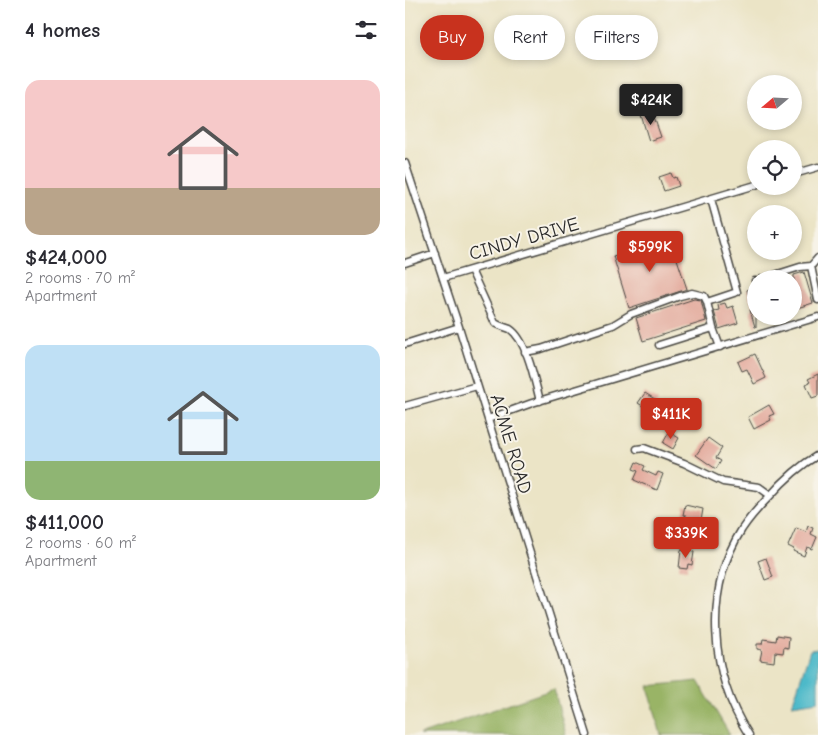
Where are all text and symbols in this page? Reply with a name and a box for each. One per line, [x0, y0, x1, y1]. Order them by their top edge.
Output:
chip: Buy [420, 15, 484, 60]
chip: Rent [494, 15, 565, 60]
chip: Filters [575, 15, 658, 60]
icon: filters [352, 16, 380, 44]
text: 4 homes [25, 18, 100, 42]
north arrow [747, 75, 803, 130]
map controls [747, 75, 802, 325]
pin: $424K [616, 84, 686, 126]
text: $424K [630, 91, 672, 109]
icon: home [158, 113, 248, 203]
button: locate [747, 140, 802, 195]
button: + [747, 205, 802, 260]
street label: CINDY DRIVE [467, 213, 581, 265]
pin: $599K [615, 230, 685, 273]
text: $599K [628, 238, 672, 256]
text: $424,000 [25, 245, 107, 269]
text: 2 rooms · 70 m² [25, 269, 135, 287]
button: − [747, 270, 802, 325]
text: Apartment [25, 287, 97, 305]
icon: home [158, 378, 248, 468]
street label: ACME ROAD [485, 392, 537, 496]
pin: $411K [636, 398, 706, 440]
text: $411K [652, 405, 690, 423]
text: $411,000 [25, 510, 104, 534]
pin: $339K [651, 516, 721, 559]
text: $339K [665, 524, 707, 542]
text: 2 rooms · 60 m² [25, 534, 136, 552]
text: Apartment [25, 552, 97, 570]

